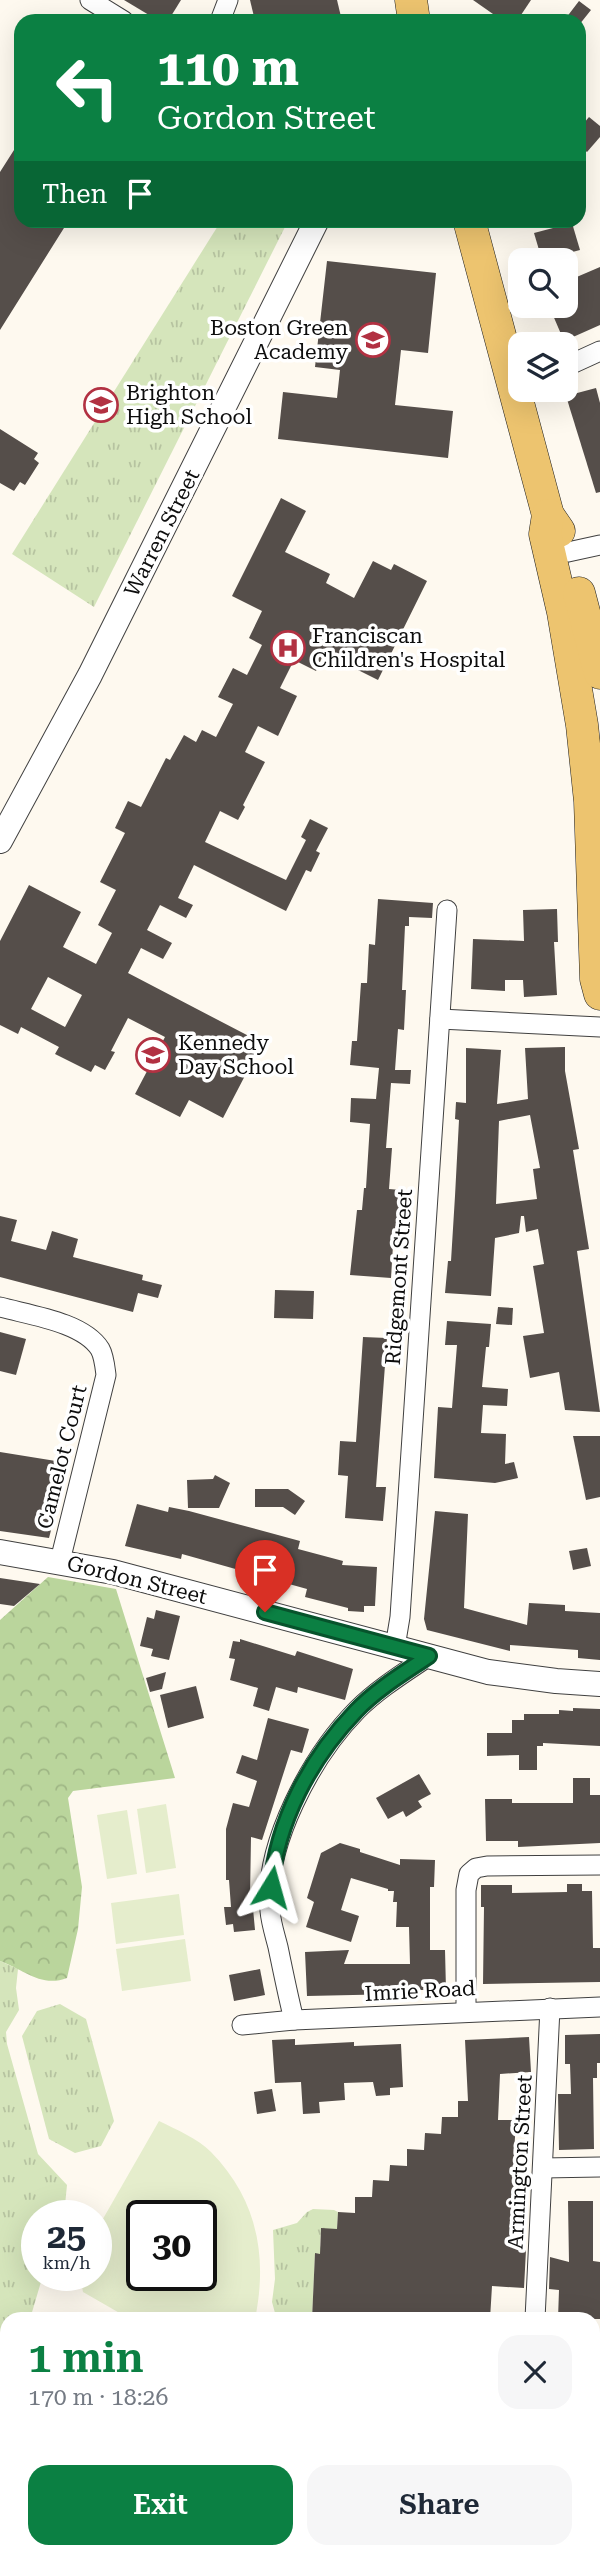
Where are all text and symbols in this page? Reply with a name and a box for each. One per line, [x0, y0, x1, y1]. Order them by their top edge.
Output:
text: 110 m [157, 40, 299, 97]
icon: left [42, 42, 133, 133]
text: Gordon Street [157, 99, 376, 137]
icon: arrive [121, 175, 159, 213]
text: Then [42, 179, 107, 209]
map controls [508, 248, 578, 402]
button: search [508, 248, 578, 318]
place label: Boston Green Academy [210, 316, 349, 364]
school or university icon: Boston Green Academy [354, 321, 392, 359]
button: layers [508, 332, 578, 402]
place label: Brighton High School [126, 381, 252, 429]
school or university icon: Brighton High School [82, 386, 120, 424]
street label: Warren Street [120, 465, 204, 601]
place label: Franciscan Children's Hospital [312, 624, 506, 672]
hospital icon: Franciscan Children's Hospital [269, 629, 307, 667]
place label: Kennedy Day School [178, 1031, 294, 1079]
school or university icon: Kennedy Day School [134, 1036, 172, 1074]
street label: Ridgemont Street [381, 1188, 417, 1366]
street label: Camelot Court [33, 1382, 92, 1531]
pin [235, 1540, 295, 1612]
street label: Gordon Street [64, 1551, 210, 1609]
icon: arrive [246, 1551, 284, 1589]
position arrow [234, 1850, 308, 1924]
street label: Imrie Road [364, 1976, 476, 2006]
street label: Armington Street [503, 2074, 537, 2250]
speed limit sign: 30 [126, 2200, 217, 2291]
text: 25 [47, 2216, 86, 2257]
text: km/h [42, 2252, 91, 2273]
text: 1 min [28, 2333, 144, 2382]
button: close [498, 2335, 572, 2409]
text: 170 m · 18:26 [28, 2384, 168, 2411]
button: Exit [28, 2465, 293, 2545]
button: Share [307, 2465, 572, 2545]

